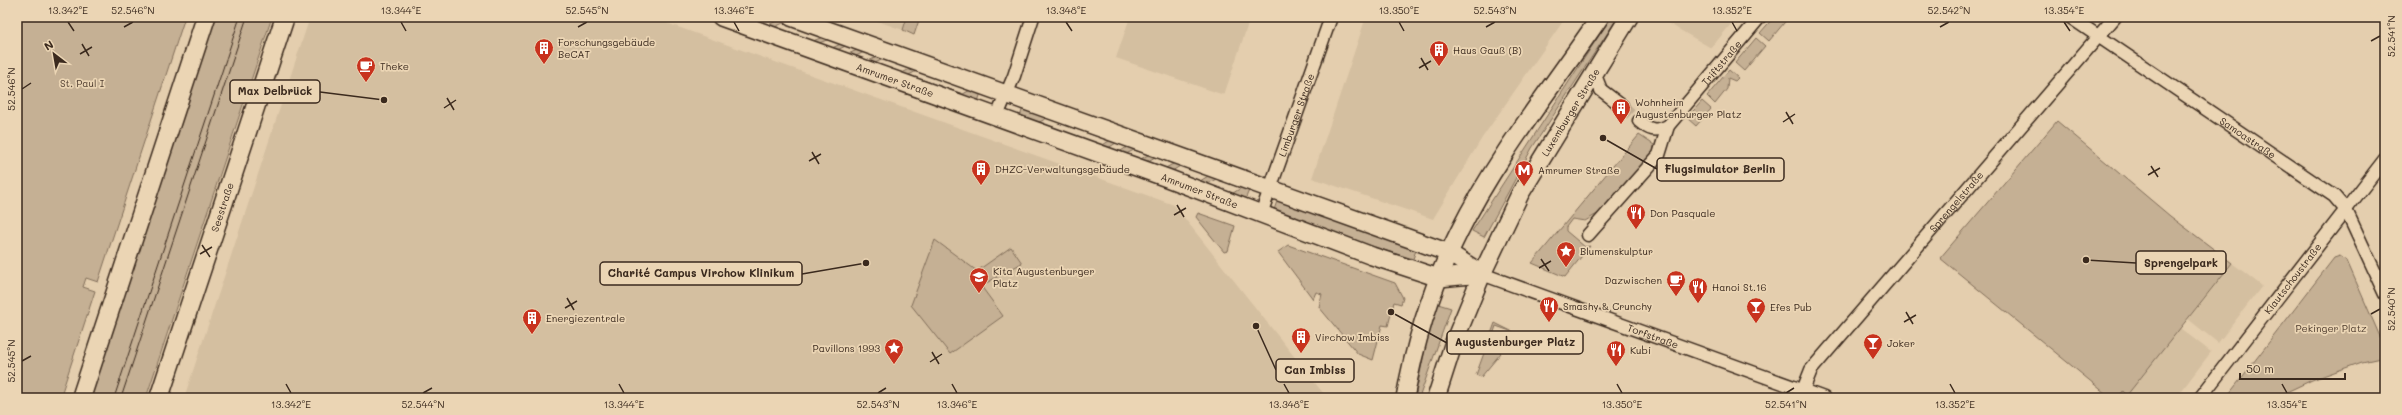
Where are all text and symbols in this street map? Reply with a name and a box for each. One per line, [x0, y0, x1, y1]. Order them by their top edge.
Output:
text: 13.342°E [48, 3, 88, 17]
text: 52.546°N [111, 3, 155, 17]
text: 13.344°E [381, 3, 421, 17]
text: 52.545°N [565, 3, 609, 17]
text: 13.346°E [714, 3, 755, 17]
text: 13.348°E [1046, 3, 1087, 17]
text: 13.350°E [1379, 3, 1420, 17]
text: 52.543°N [1473, 3, 1517, 17]
text: 13.352°E [1712, 3, 1752, 17]
text: 52.542°N [1928, 3, 1970, 17]
text: 13.354°E [2044, 3, 2084, 17]
text: 52.541°N [2384, 15, 2398, 57]
north arrow [34, 34, 74, 74]
place label: Forschungsgebäude BeCAT [558, 35, 655, 61]
text: N [41, 36, 56, 54]
building icon: Forschungsgebäude BeCAT [533, 37, 555, 65]
street label: Triftstraße [1698, 37, 1744, 88]
building icon: Haus Gauß (B) [1428, 39, 1450, 67]
place label: Haus Gauß (B) [1453, 43, 1522, 57]
cafe icon: Theke [355, 55, 377, 83]
place label: Theke [380, 59, 409, 73]
street label: Amrumer Straße [854, 59, 936, 100]
street label: Luxemburger Straße [1538, 66, 1603, 159]
text: 52.546°N [4, 67, 18, 111]
street label: Limburger Straße [1275, 72, 1317, 159]
park label: St. Paul I [60, 76, 105, 90]
callout: Max Delbrück [230, 80, 320, 103]
text: Max Delbrück [238, 83, 312, 98]
place label: Wohnheim Augustenburger Platz [1635, 95, 1742, 121]
building icon: Wohnheim Augustenburger Platz [1610, 97, 1632, 125]
street label: Samoastraße [2217, 114, 2279, 162]
building icon: DHZC-Verwaltungsgebäude [970, 158, 992, 186]
callout: Flugsimulator Berlin [1657, 158, 1784, 181]
metro station icon: Amrumer Straße [1513, 159, 1535, 187]
text: Flugsimulator Berlin [1665, 161, 1775, 176]
place label: DHZC-Verwaltungsgebäude [995, 162, 1130, 176]
place label: Amrumer Straße [1538, 163, 1620, 177]
street label: Sprengelstraße [1926, 168, 1986, 235]
street label: Amrumer Straße [1159, 169, 1240, 211]
street label: Seestraße [207, 181, 237, 234]
restaurant icon: Don Pasquale [1625, 202, 1647, 230]
place label: Don Pasquale [1650, 206, 1716, 220]
place icon: Blumenskulptur [1555, 240, 1577, 268]
street label: Kiautschoustraße [2261, 240, 2324, 317]
place label: Blumenskulptur [1580, 244, 1653, 258]
callout: Sprengelpark [2136, 251, 2226, 274]
text: Sprengelpark [2144, 255, 2218, 270]
callout: Charité Campus Virchow Klinikum [600, 262, 802, 285]
place label: Kita Augustenburger Platz [993, 264, 1094, 290]
text: Charité Campus Virchow Klinikum [608, 265, 794, 280]
school or university icon: Kita Augustenburger Platz [968, 266, 990, 294]
cafe icon: Dazwischen [1665, 269, 1687, 297]
place label: Dazwischen [1604, 273, 1662, 287]
restaurant icon: Hanoi St.16 [1687, 276, 1709, 304]
place label: Hanoi St.16 [1712, 280, 1767, 294]
text: 52.540°N [2384, 287, 2398, 331]
restaurant icon: Smashy & Crunchy [1538, 295, 1560, 323]
bar icon: Efes Pub [1745, 296, 1767, 324]
place label: Smashy & Crunchy [1563, 299, 1652, 313]
place label: Efes Pub [1770, 300, 1812, 314]
building icon: Energiezentrale [521, 307, 543, 335]
place label: Energiezentrale [546, 311, 625, 325]
street label: Torfstraße [1626, 320, 1681, 352]
park label: Pekinger Platz [2295, 321, 2367, 335]
building icon: Virchow Imbiss [1290, 326, 1312, 354]
place label: Virchow Imbiss [1315, 330, 1390, 344]
callout: Augustenburger Platz [1447, 331, 1583, 354]
bar icon: Joker [1862, 332, 1884, 360]
text: Augustenburger Platz [1455, 334, 1575, 349]
place label: Joker [1887, 336, 1915, 350]
place icon: Pavillons 1993 [883, 337, 905, 365]
text: 52.545°N [4, 339, 18, 383]
restaurant icon: Kubi [1605, 339, 1627, 367]
place label: Pavillons 1993 [813, 341, 880, 355]
place label: Kubi [1630, 343, 1651, 357]
scale bar [2240, 355, 2345, 381]
callout: Can Imbiss [1276, 359, 1354, 382]
text: 50 m [2246, 360, 2274, 376]
text: Can Imbiss [1284, 362, 1346, 377]
text: 13.342°E [271, 397, 311, 411]
text: 52.544°N [401, 397, 445, 411]
text: 13.344°E [604, 397, 644, 411]
text: 52.543°N [856, 397, 900, 411]
text: 13.346°E [937, 397, 978, 411]
text: 13.348°E [1269, 397, 1310, 411]
text: 13.350°E [1602, 397, 1643, 411]
text: 52.541°N [1765, 397, 1807, 411]
text: 13.352°E [1935, 397, 1975, 411]
text: 13.354°E [2267, 397, 2307, 411]

